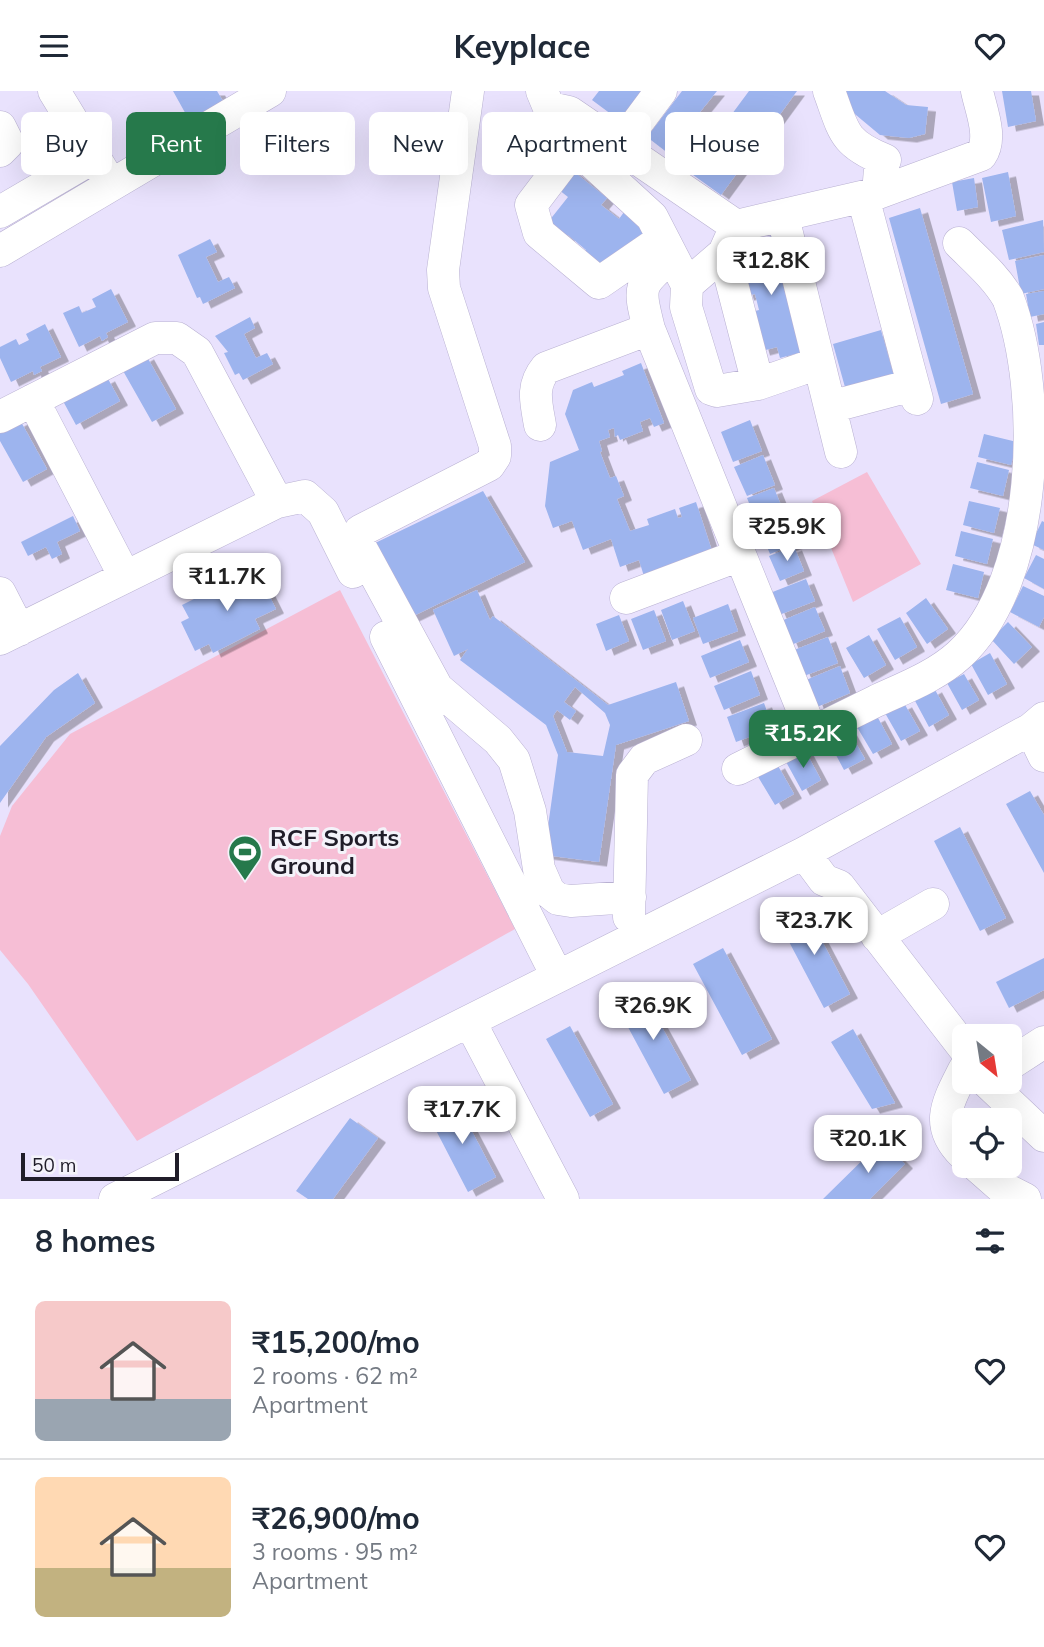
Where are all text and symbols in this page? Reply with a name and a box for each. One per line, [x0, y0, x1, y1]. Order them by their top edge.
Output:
text: Keyplace [454, 26, 590, 66]
icon: menu [35, 27, 73, 65]
icon: heart [971, 27, 1009, 65]
chip: Buy [21, 112, 112, 175]
chip: Rent [126, 112, 226, 175]
chip: Filters [240, 112, 355, 175]
chip: New [369, 112, 468, 175]
chip: Apartment [482, 112, 651, 175]
chip: House [665, 112, 784, 175]
pin: ₹12.8K [714, 237, 828, 297]
text: ₹12.8K [733, 245, 809, 274]
pin: ₹25.9K [730, 503, 844, 563]
text: ₹25.9K [749, 511, 825, 540]
pin: ₹11.7K [170, 553, 284, 613]
text: ₹11.7K [189, 561, 265, 590]
pin: ₹15.2K [746, 711, 860, 770]
text: ₹15.2K [765, 718, 841, 747]
place label: RCF Sports Ground [270, 822, 399, 880]
sports icon: RCF Sports Ground [226, 833, 264, 882]
pin: ₹23.7K [757, 897, 871, 957]
text: ₹23.7K [776, 905, 852, 934]
pin: ₹26.9K [596, 983, 710, 1042]
text: ₹26.9K [615, 990, 691, 1019]
north arrow [952, 1024, 1022, 1094]
map controls [952, 1024, 1022, 1178]
pin: ₹17.7K [405, 1087, 519, 1146]
text: ₹17.7K [424, 1094, 500, 1123]
button: locate [952, 1108, 1022, 1178]
pin: ₹20.1K [811, 1115, 925, 1175]
text: ₹20.1K [830, 1123, 906, 1152]
scale bar [21, 1150, 178, 1182]
text: 50 m [32, 1153, 76, 1177]
text: 8 homes [35, 1222, 156, 1260]
icon: filters [971, 1222, 1009, 1260]
text: ₹15,200/mo [252, 1323, 420, 1361]
icon: home [91, 1329, 175, 1413]
icon: heart [971, 1352, 1009, 1390]
text: 2 rooms · 62 m² [252, 1361, 418, 1390]
text: Apartment [252, 1390, 368, 1419]
text: ₹26,900/mo [252, 1499, 420, 1537]
icon: home [91, 1505, 175, 1589]
icon: heart [971, 1528, 1009, 1566]
text: 3 rooms · 95 m² [252, 1537, 418, 1566]
text: Apartment [252, 1566, 368, 1595]

